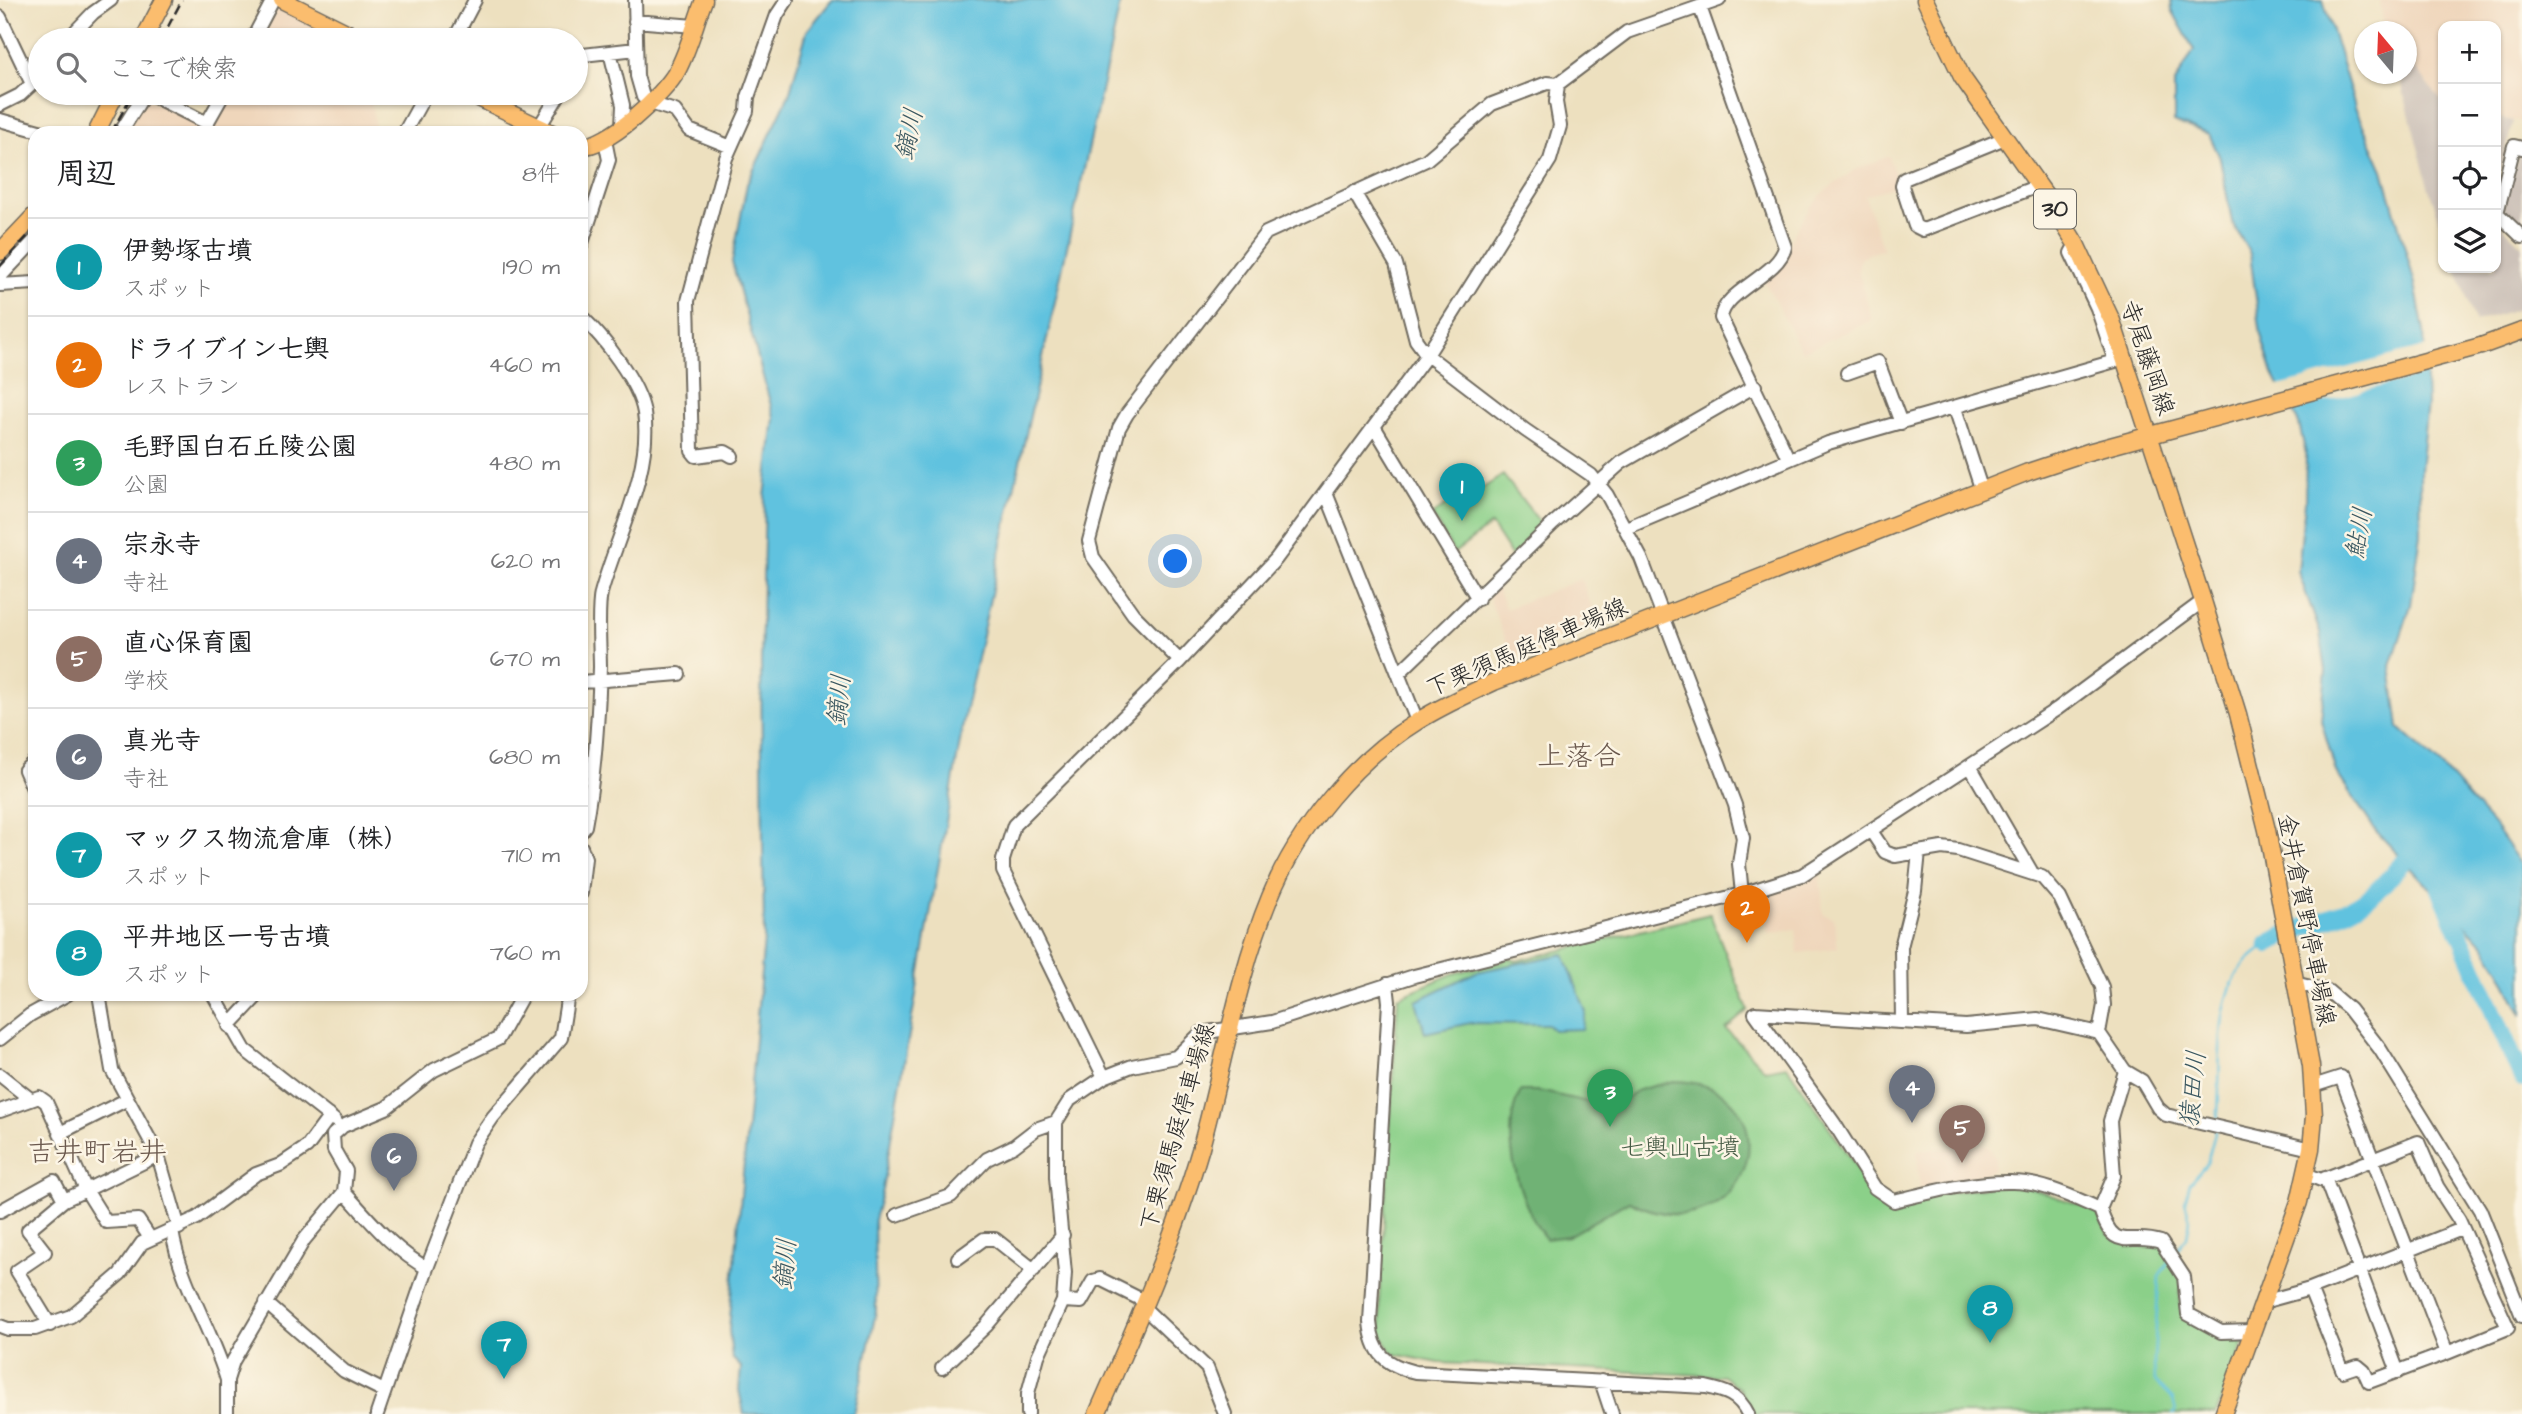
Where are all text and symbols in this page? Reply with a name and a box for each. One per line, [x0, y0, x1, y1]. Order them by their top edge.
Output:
north arrow [2354, 21, 2417, 84]
map controls [2438, 21, 2501, 273]
button: + [2438, 21, 2501, 84]
search box [28, 28, 588, 105]
icon: search [52, 48, 90, 86]
text: ここで検索 [108, 51, 238, 87]
button: − [2438, 84, 2501, 147]
water label: 鏑川 [886, 105, 932, 163]
button: locate [2438, 147, 2501, 210]
text: 周辺 [56, 153, 116, 195]
text: 8件 [522, 158, 560, 190]
road number: 30 [2034, 190, 2076, 229]
button: layers [2438, 210, 2501, 273]
text: 伊勢塚古墳 [123, 233, 253, 269]
text: 1 [78, 251, 80, 283]
text: 190 m [502, 251, 560, 283]
text: スポット [123, 273, 215, 305]
street label: 寺尾藤岡線 [2111, 296, 2183, 420]
text: ドライブイン七輿 [123, 331, 329, 367]
text: 2 [72, 349, 86, 381]
text: 460 m [488, 349, 560, 381]
text: レストラン [123, 371, 240, 403]
text: 毛野国白石丘陵公園 [123, 429, 357, 465]
text: 3 [73, 447, 85, 479]
text: 480 m [488, 447, 560, 479]
pin: 1 [1439, 463, 1485, 521]
text: 公園 [123, 469, 169, 501]
water label: 鮎川 [2337, 504, 2381, 562]
text: 宗永寺 [123, 527, 201, 563]
your location [1158, 544, 1192, 578]
text: 4 [71, 545, 87, 577]
text: 620 m [491, 545, 560, 577]
text: 寺社 [123, 567, 169, 599]
street label: 下栗須馬庭停車場線 [1421, 590, 1633, 706]
text: 直心保育園 [123, 625, 253, 661]
text: 5 [71, 643, 87, 675]
text: 670 m [490, 643, 560, 675]
text: 学校 [123, 665, 169, 697]
water label: 鏑川 [818, 672, 860, 728]
text: 真光寺 [123, 723, 201, 759]
district label: 上落合 [1537, 737, 1621, 776]
text: 6 [72, 741, 86, 773]
text: 680 m [489, 741, 560, 773]
text: 寺社 [123, 763, 169, 795]
street label: 金井倉賀野停車場線 [2269, 811, 2343, 1029]
text: マックス物流倉庫（株） [123, 821, 409, 857]
text: 7 [72, 839, 86, 871]
text: 710 m [501, 839, 560, 871]
text: スポット [123, 861, 215, 893]
pin: 2 [1724, 885, 1770, 943]
text: 平井地区一号古墳 [123, 919, 331, 955]
text: 8 [72, 937, 86, 969]
text: 760 m [490, 937, 560, 969]
text: スポット [123, 959, 215, 991]
street label: 下栗須馬庭停車場線 [1132, 1018, 1224, 1236]
water label: 猿田川 [2171, 1048, 2215, 1130]
pin: 4 [1889, 1065, 1935, 1123]
pin: 3 [1587, 1069, 1633, 1127]
pin: 5 [1939, 1105, 1985, 1163]
park label: 七輿山古墳 [1620, 1131, 1740, 1165]
district label: 吉井町岩井 [27, 1133, 167, 1172]
pin: 6 [371, 1133, 417, 1191]
water label: 鏑川 [765, 1237, 805, 1291]
pin: 8 [1967, 1285, 2013, 1343]
pin: 7 [481, 1321, 527, 1379]

